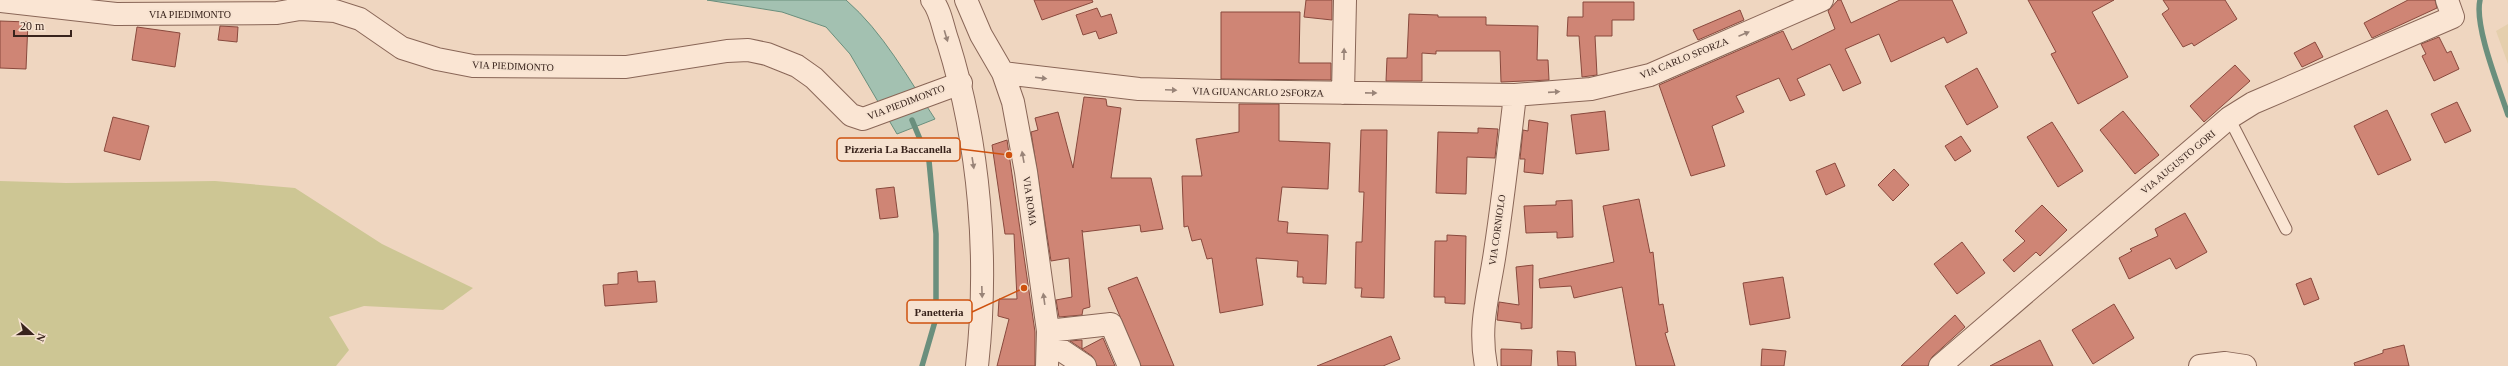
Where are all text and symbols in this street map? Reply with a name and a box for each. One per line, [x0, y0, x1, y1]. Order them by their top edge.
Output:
street label: VIA PIEDIMONTO [149, 9, 231, 20]
scale bar [14, 12, 71, 38]
text: 20 m [20, 19, 45, 33]
one-way arrow [1738, 30, 1750, 36]
one-way arrow [943, 31, 949, 43]
street label: VIA CARLO SFORZA [1638, 35, 1731, 81]
one-way arrow [1340, 48, 1347, 60]
street label: VIA PIEDIMONTO [472, 59, 554, 73]
one-way arrow [1035, 74, 1047, 81]
street label: VIA PIEDIMONTO [866, 82, 946, 122]
street label: VIA GIUANCARLO 2SFORZA [1192, 85, 1325, 99]
one-way arrow [1165, 87, 1178, 93]
one-way arrow [1548, 88, 1560, 95]
one-way arrow [1365, 90, 1378, 96]
street label: VIA AUGUSTO GORI [2139, 128, 2217, 196]
callout: Pizzeria La Baccanella [837, 138, 960, 161]
text: Pizzeria La Baccanella [845, 143, 952, 155]
one-way arrow [1020, 151, 1026, 163]
one-way arrow [971, 157, 977, 169]
street label: VIA ROMA [1021, 176, 1039, 227]
street label: VIA CORNIOLO [1487, 194, 1507, 266]
one-way arrow [979, 286, 986, 298]
one-way arrow [1041, 293, 1047, 305]
callout: Panetteria [907, 300, 972, 323]
text: Panetteria [915, 306, 964, 318]
north arrow [12, 314, 52, 354]
text: N [34, 332, 48, 343]

